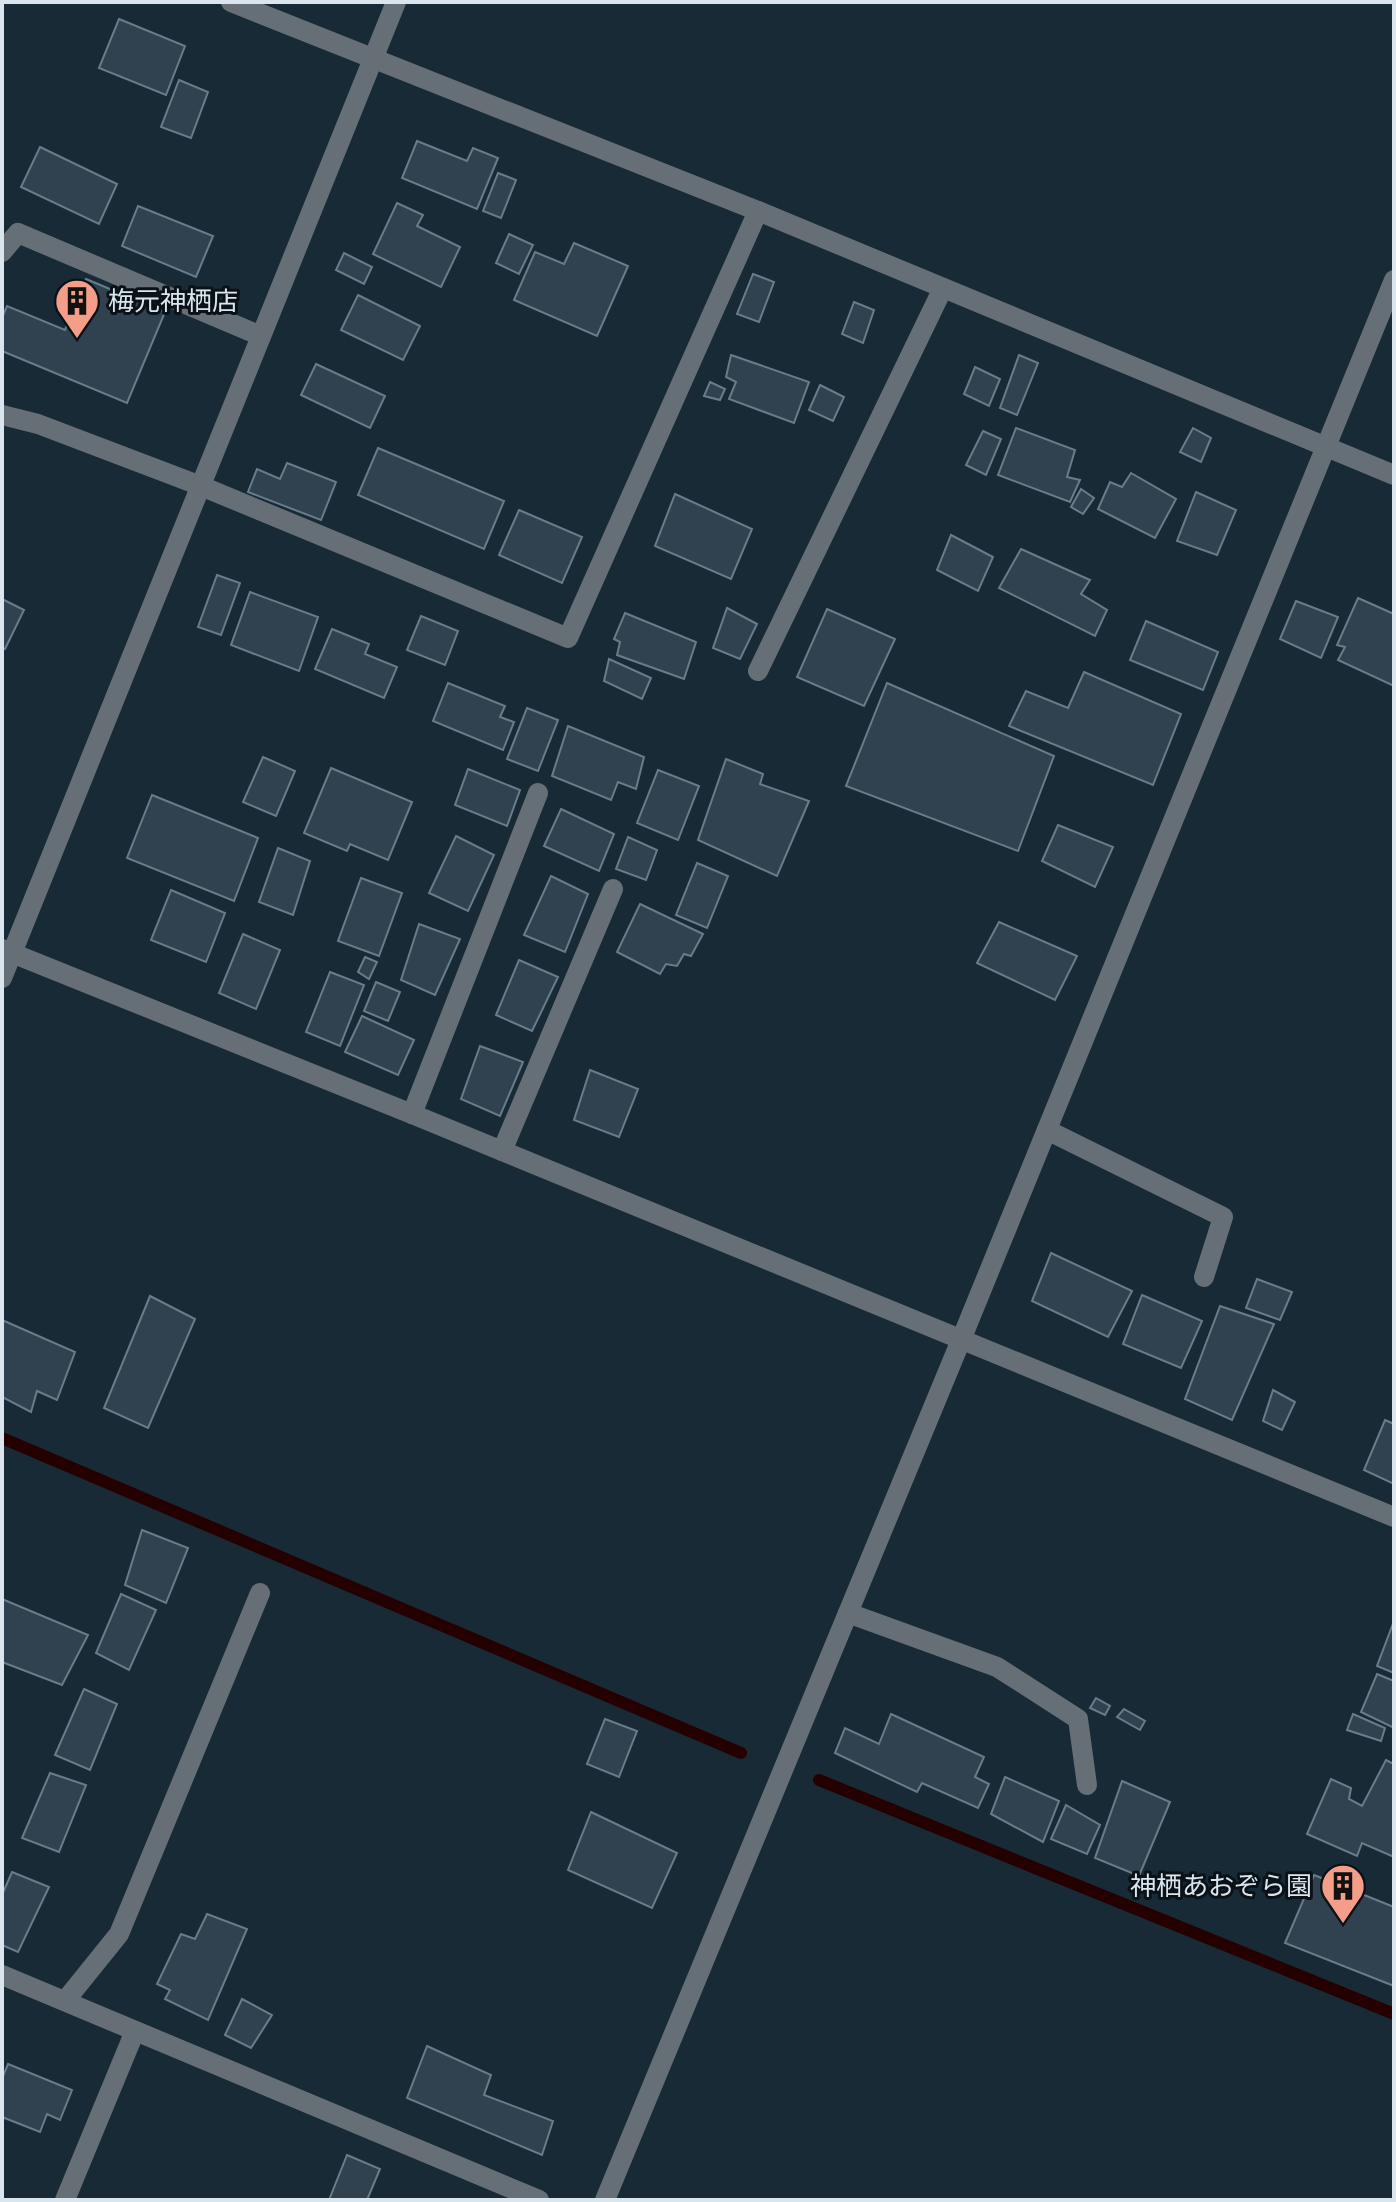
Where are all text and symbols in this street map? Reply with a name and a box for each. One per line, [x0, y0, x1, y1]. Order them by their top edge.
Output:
building icon: 梅元神栖店 [53, 277, 101, 340]
place label: 梅元神栖店 [108, 285, 238, 317]
building icon: 神栖あおぞら園 [1319, 1862, 1367, 1925]
place label: 神栖あおぞら園 [1130, 1870, 1312, 1902]

